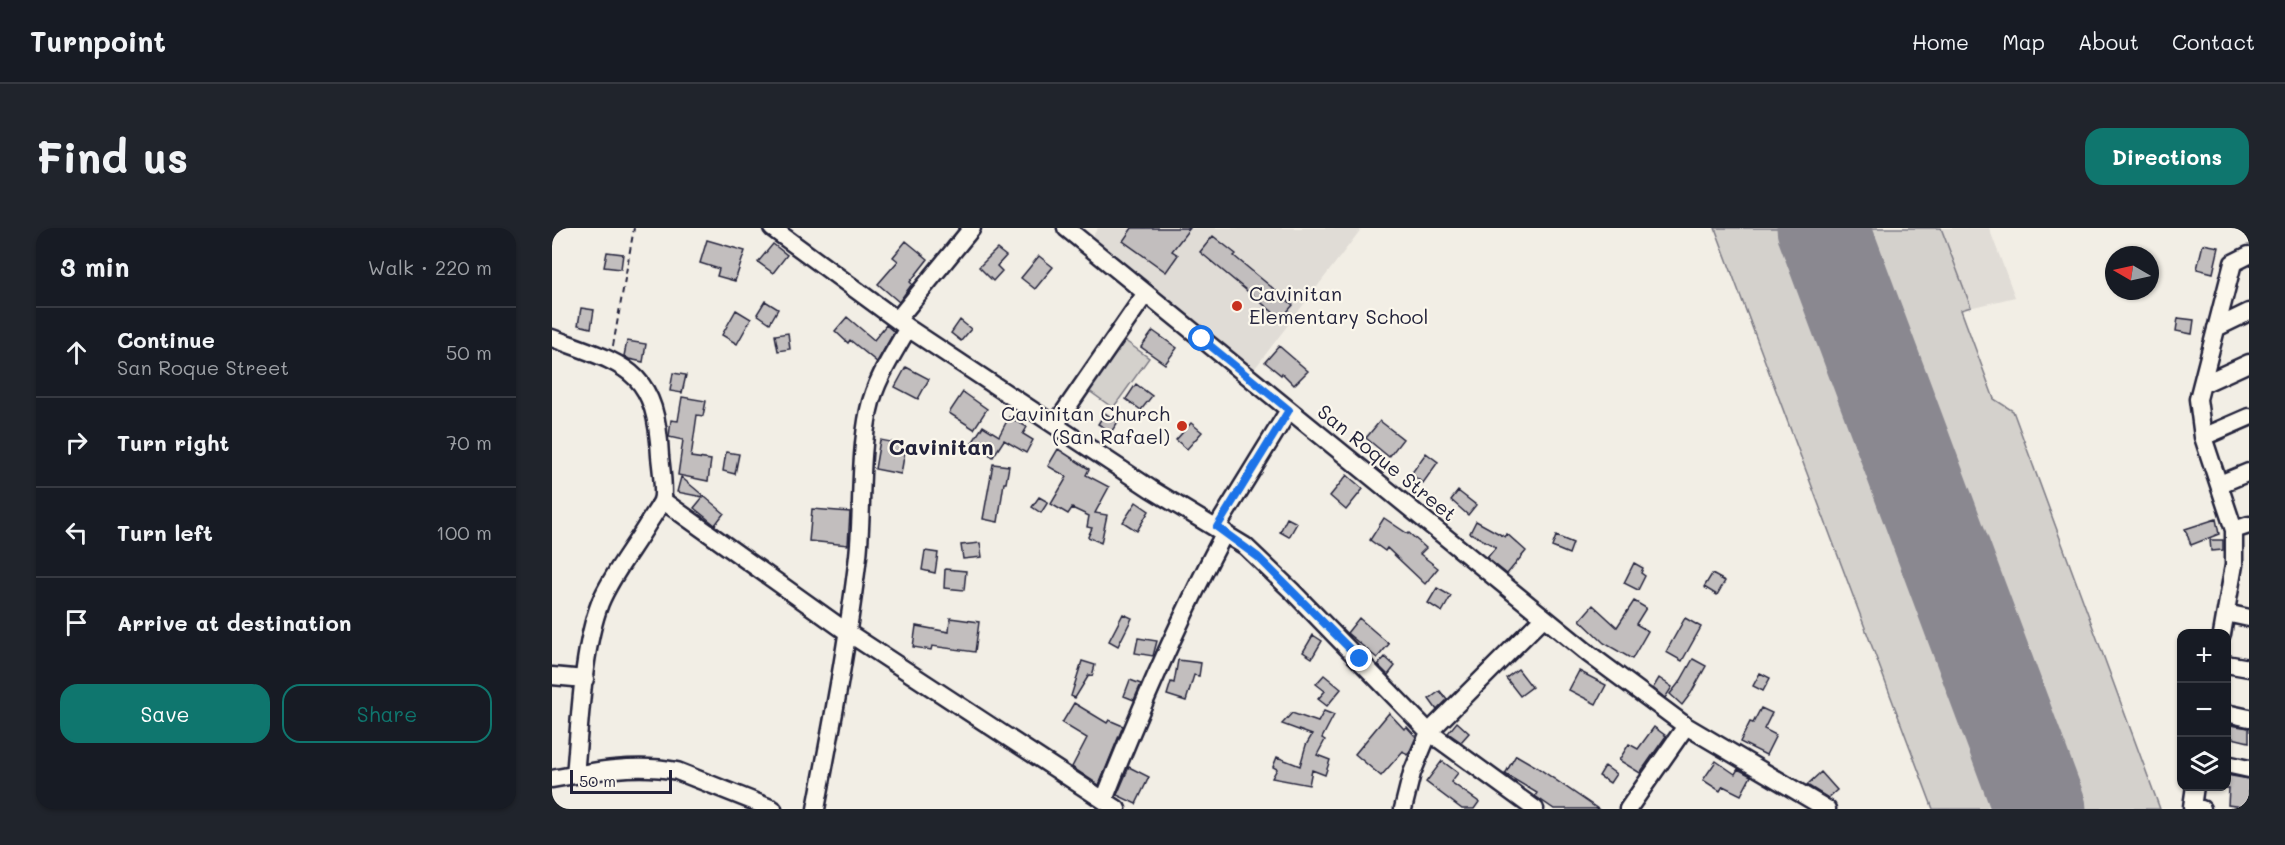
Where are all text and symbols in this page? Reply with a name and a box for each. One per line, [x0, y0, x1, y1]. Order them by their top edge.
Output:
text: Turnpoint [30, 23, 166, 59]
text: Home [1912, 28, 1969, 55]
text: Map [2002, 28, 2045, 55]
text: About [2078, 28, 2139, 55]
text: Contact [2172, 28, 2255, 55]
button: Directions [2085, 128, 2249, 185]
text: Find us [36, 129, 188, 184]
north arrow [2105, 246, 2159, 300]
text: 3 min [60, 250, 129, 284]
text: Walk · 220 m [368, 254, 492, 280]
place label: Cavinitan Elementary School [1249, 280, 1428, 329]
marker: Cavinitan Elementary School [1230, 299, 1244, 313]
text: Continue [117, 325, 215, 354]
route start [1188, 325, 1214, 351]
icon: ahead [60, 336, 93, 369]
text: 50 m [446, 339, 492, 365]
text: San Roque Street [117, 354, 289, 380]
street label: San Roque Street [1313, 398, 1463, 526]
place label: Cavinitan Church (San Rafael) [1001, 400, 1170, 449]
marker: Cavinitan Church (San Rafael) [1175, 419, 1189, 433]
icon: right [60, 426, 93, 459]
text: Turn right [117, 428, 229, 457]
text: 70 m [446, 429, 492, 455]
district label: Cavinitan [888, 432, 994, 461]
icon: left [60, 516, 93, 549]
text: Turn left [117, 518, 213, 547]
text: 100 m [436, 519, 492, 545]
icon: arrive [60, 606, 93, 639]
text: Arrive at destination [117, 608, 352, 637]
map controls [2177, 629, 2231, 791]
button: + [2177, 629, 2231, 683]
route end [1346, 645, 1372, 671]
button: − [2177, 683, 2231, 737]
button: Save [60, 684, 270, 743]
button: Share [282, 684, 492, 743]
button: layers [2177, 737, 2231, 791]
scale bar [570, 767, 672, 794]
text: 50 m [579, 770, 616, 791]

